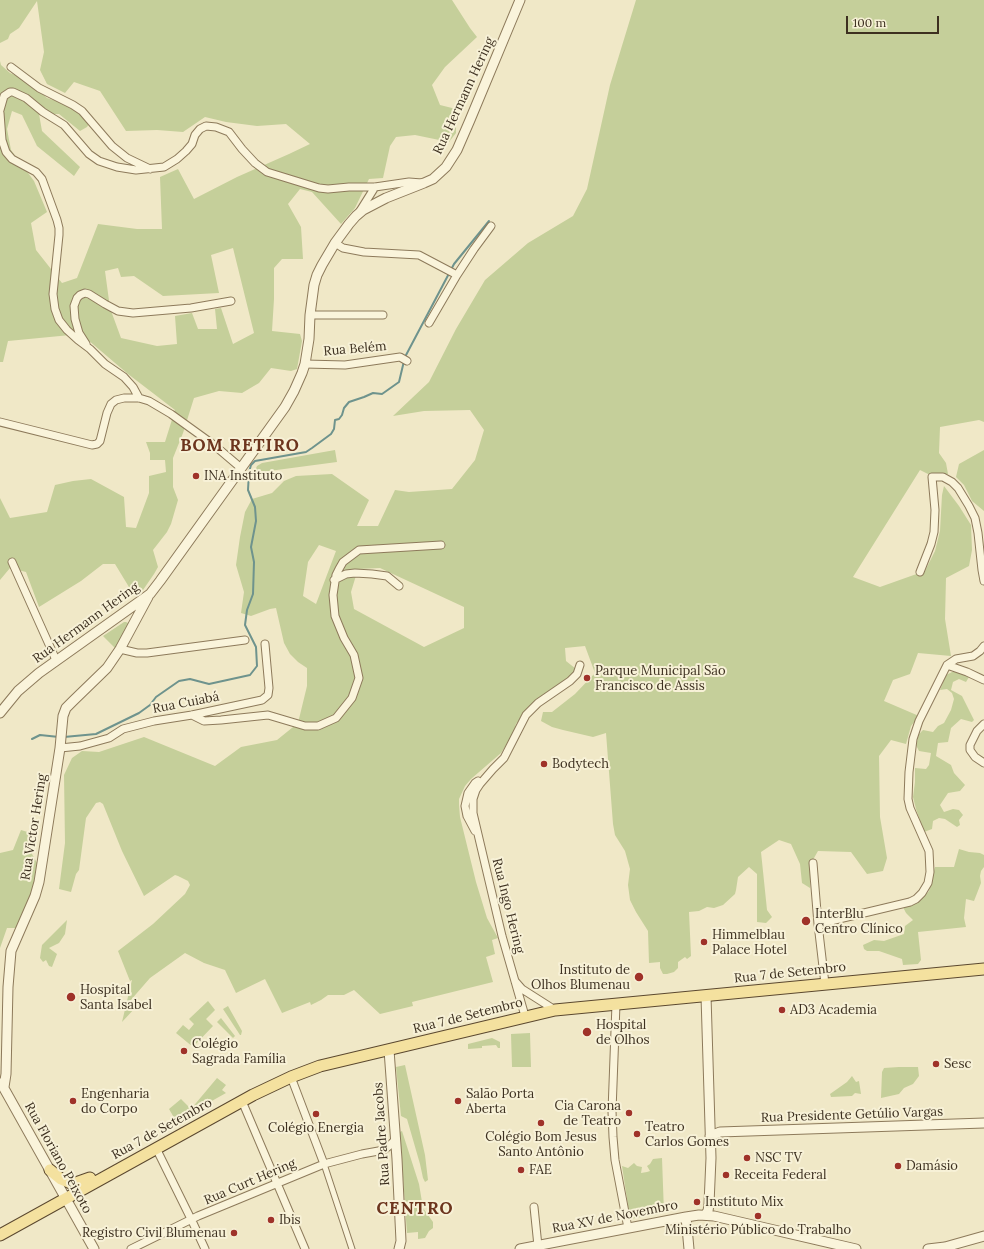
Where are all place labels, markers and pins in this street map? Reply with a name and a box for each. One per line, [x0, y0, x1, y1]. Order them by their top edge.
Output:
place label: INA Instituto [204, 468, 282, 484]
marker: INA Instituto [191, 471, 201, 481]
place label: Parque Municipal São Francisco de Assis [595, 663, 726, 694]
marker: Parque Municipal São Francisco de Assis [582, 673, 592, 683]
place label: Bodytech [552, 756, 609, 772]
marker: Bodytech [539, 759, 549, 769]
place label: InterBlu Centro Clínico [815, 906, 903, 937]
marker: InterBlu Centro Clínico [800, 915, 812, 927]
place label: Himmelblau Palace Hotel [712, 927, 787, 958]
marker: Himmelblau Palace Hotel [699, 937, 709, 947]
place label: Instituto de Olhos Blumenau [531, 962, 630, 993]
marker: Instituto de Olhos Blumenau [633, 971, 645, 983]
place label: Hospital Santa Isabel [80, 982, 152, 1013]
marker: Hospital Santa Isabel [65, 991, 77, 1003]
place label: AD3 Academia [790, 1002, 877, 1018]
marker: AD3 Academia [777, 1005, 787, 1015]
place label: Hospital de Olhos [596, 1017, 650, 1048]
marker: Hospital de Olhos [581, 1026, 593, 1038]
place label: Colégio Sagrada Família [192, 1036, 286, 1067]
marker: Colégio Sagrada Família [179, 1046, 189, 1056]
place label: Sesc [944, 1056, 971, 1072]
marker: Sesc [931, 1059, 941, 1069]
place label: Engenharia do Corpo [81, 1086, 150, 1117]
place label: Salão Porta Aberta [466, 1086, 534, 1117]
marker: Engenharia do Corpo [68, 1096, 78, 1106]
marker: Salão Porta Aberta [453, 1096, 463, 1106]
place label: Cia Carona de Teatro [555, 1098, 621, 1129]
marker: Cia Carona de Teatro [624, 1108, 634, 1118]
marker: Colégio Energia [311, 1109, 321, 1119]
marker: Colégio Bom Jesus Santo Antônio [536, 1118, 546, 1128]
place label: Teatro Carlos Gomes [645, 1119, 729, 1150]
place label: Colégio Energia [268, 1120, 364, 1136]
place label: Colégio Bom Jesus Santo Antônio [485, 1129, 597, 1160]
marker: Teatro Carlos Gomes [632, 1129, 642, 1139]
place label: NSC TV [755, 1150, 802, 1166]
marker: NSC TV [742, 1153, 752, 1163]
place label: Damásio [906, 1158, 958, 1174]
marker: Damásio [893, 1161, 903, 1171]
place label: FAE [529, 1162, 552, 1178]
marker: FAE [516, 1165, 526, 1175]
place label: Receita Federal [734, 1167, 826, 1183]
marker: Receita Federal [721, 1170, 731, 1180]
place label: Instituto Mix [705, 1194, 783, 1210]
marker: Instituto Mix [692, 1197, 702, 1207]
marker: Ministério Público do Trabalho [753, 1211, 763, 1221]
place label: Ibis [279, 1212, 301, 1228]
marker: Ibis [266, 1215, 276, 1225]
place label: Ministério Público do Trabalho [665, 1222, 851, 1238]
place label: Registro Civil Blumenau [82, 1225, 226, 1241]
marker: Registro Civil Blumenau [229, 1228, 239, 1238]

